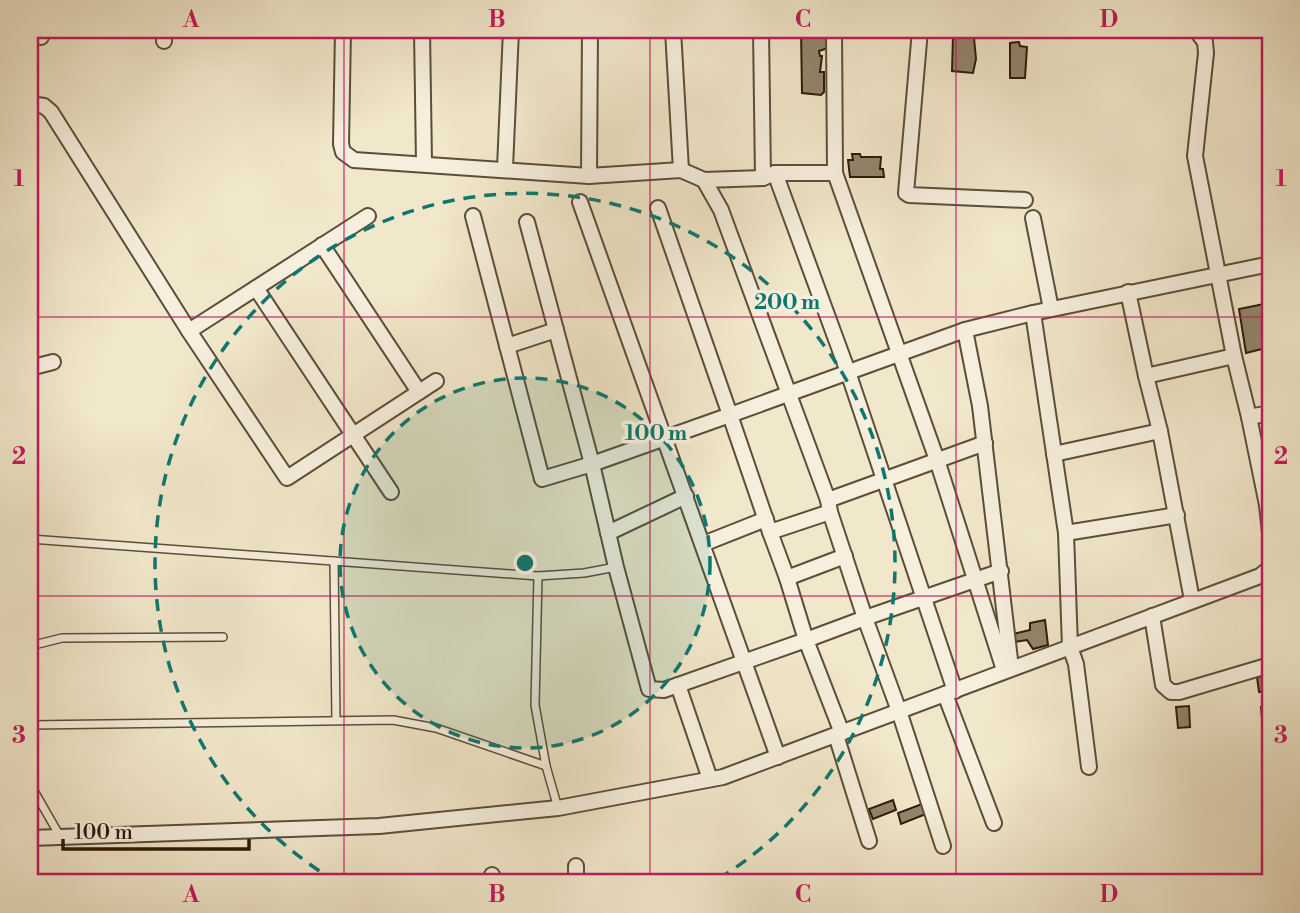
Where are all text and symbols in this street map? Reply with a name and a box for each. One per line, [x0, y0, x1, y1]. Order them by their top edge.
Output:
text: A [182, 6, 200, 34]
text: B [488, 6, 506, 34]
text: C [795, 6, 811, 34]
text: D [1100, 6, 1118, 34]
text: 1 [13, 165, 25, 193]
text: 1 [1275, 165, 1287, 193]
text: 200 m [754, 290, 820, 316]
text: 100 m [625, 421, 687, 447]
text: 2 [12, 443, 26, 471]
text: 2 [1274, 443, 1288, 471]
centre of rings [513, 551, 537, 575]
text: 3 [12, 722, 26, 750]
text: 3 [1274, 722, 1288, 750]
scale bar [63, 808, 248, 852]
text: 100 m [74, 820, 133, 846]
text: A [182, 881, 200, 909]
text: B [488, 881, 506, 909]
text: C [795, 881, 811, 909]
text: D [1100, 881, 1118, 909]

